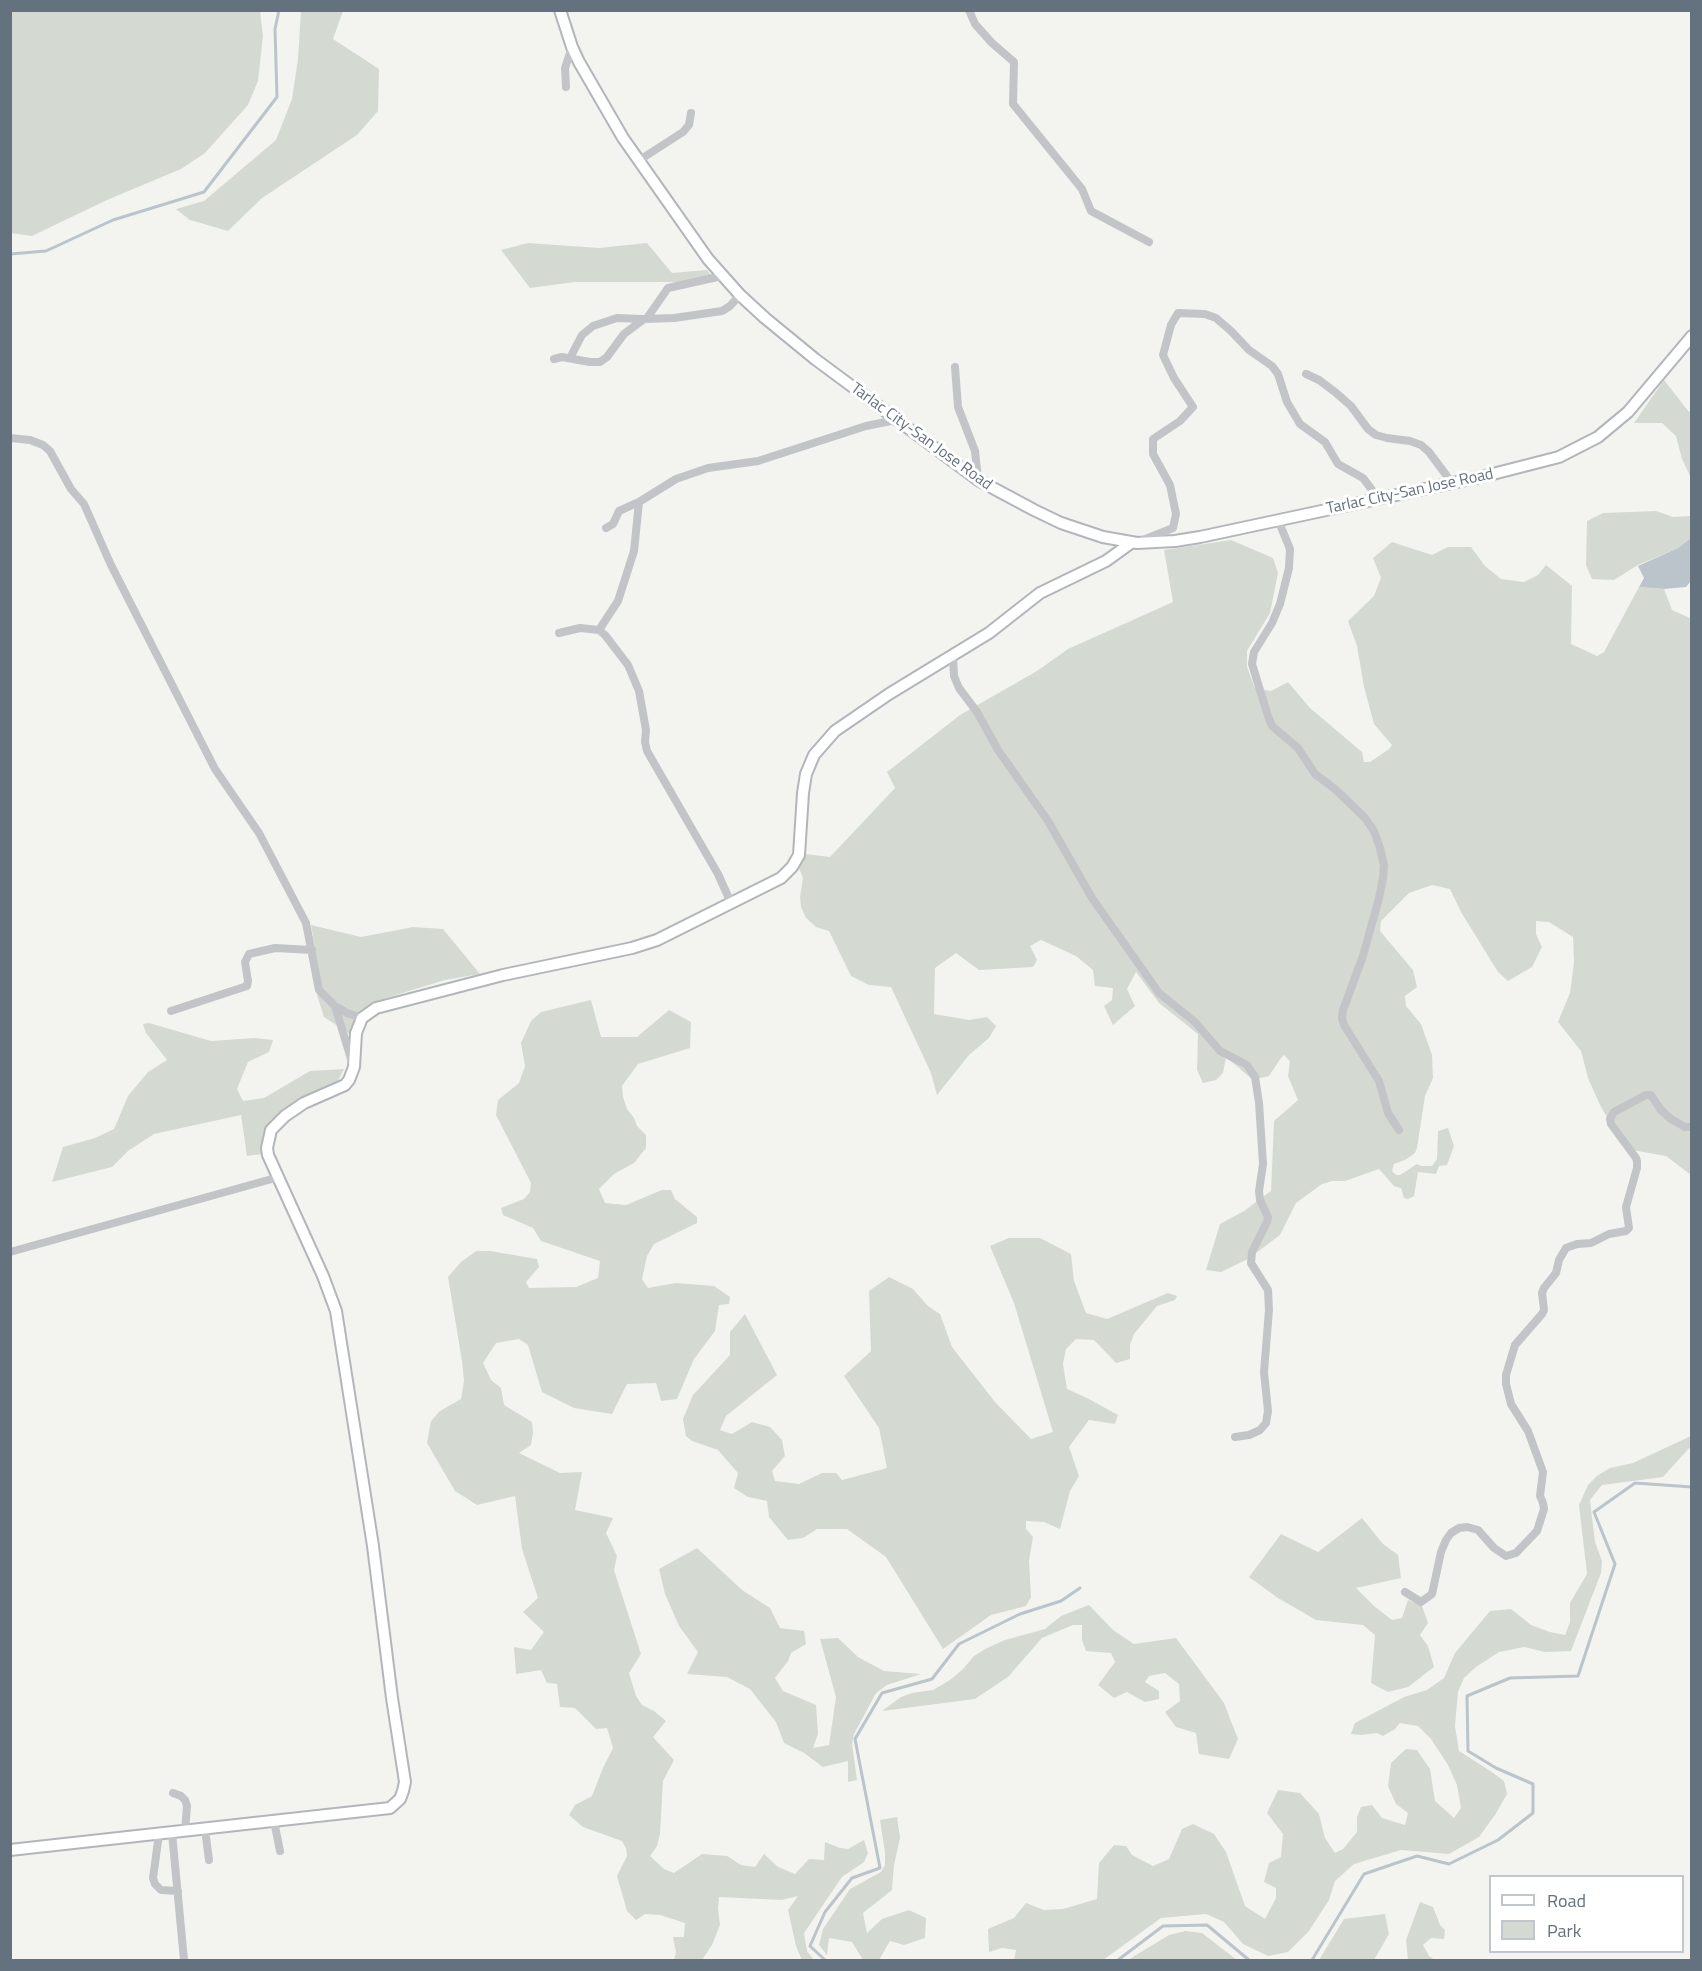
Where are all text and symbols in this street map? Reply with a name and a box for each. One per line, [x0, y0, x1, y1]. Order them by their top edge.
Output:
street label: Tarlac City-San Jose Road [847, 379, 995, 495]
street label: Tarlac City-San Jose Road [1325, 465, 1495, 519]
legend [1489, 1875, 1684, 1953]
text: Road [1547, 1887, 1586, 1914]
text: Park [1547, 1917, 1581, 1944]

